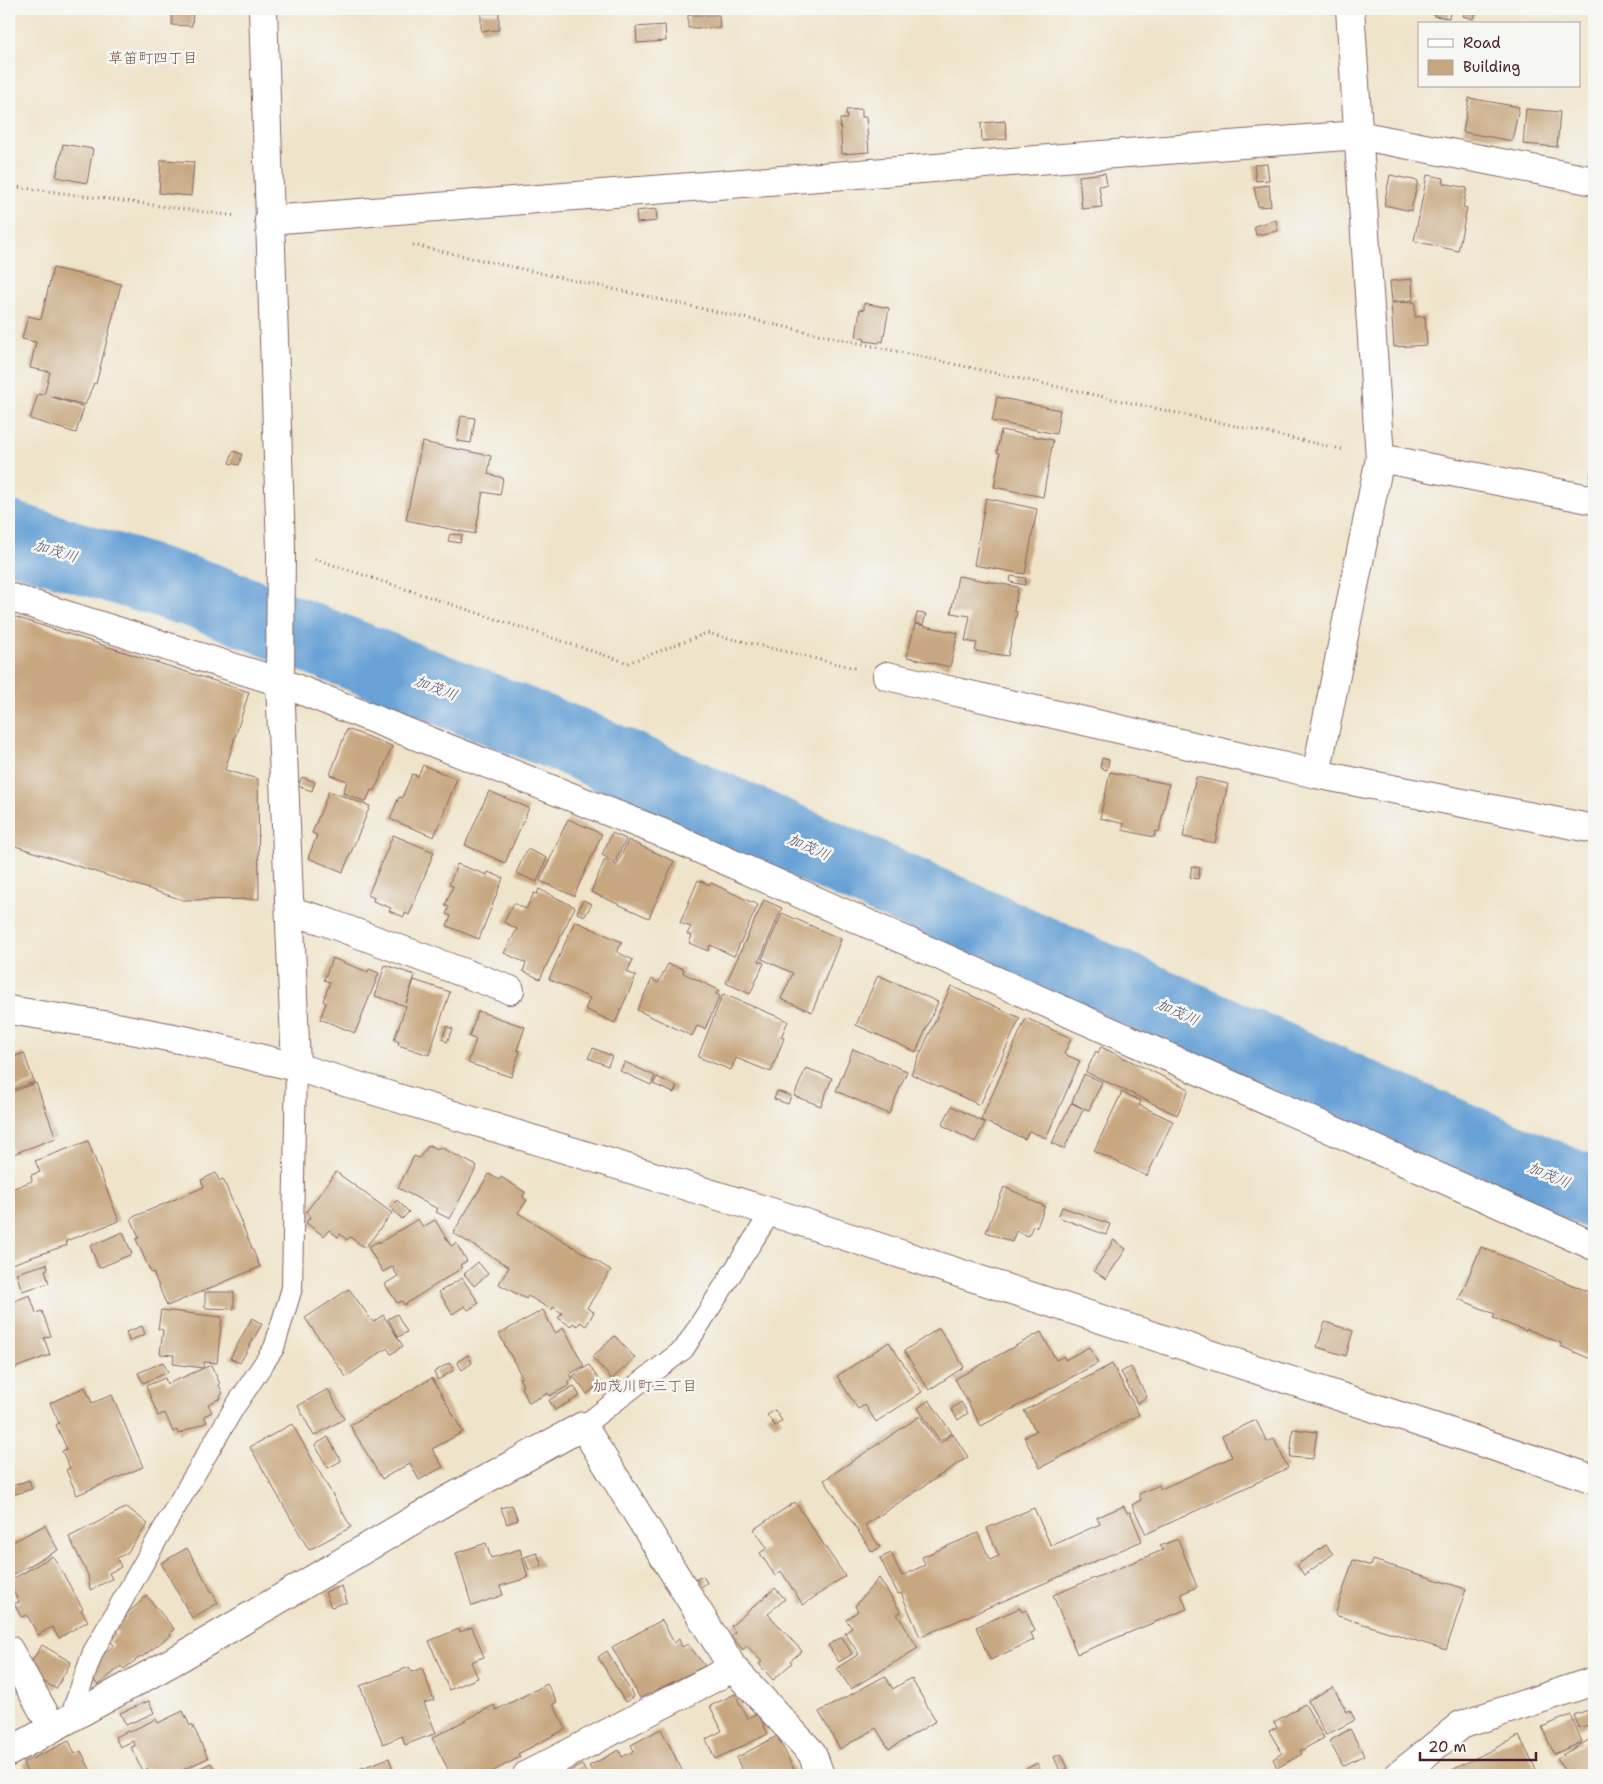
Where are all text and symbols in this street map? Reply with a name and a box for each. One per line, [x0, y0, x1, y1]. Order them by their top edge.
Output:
legend [1418, 22, 1580, 88]
text: Road [1463, 33, 1501, 53]
district label: 草笛町四丁目 [108, 48, 198, 68]
text: Building [1463, 57, 1520, 77]
water label: 加茂川 [32, 535, 80, 567]
water label: 加茂川 [411, 671, 461, 705]
water label: 加茂川 [784, 829, 834, 865]
water label: 加茂川 [1153, 994, 1203, 1030]
water label: 加茂川 [1524, 1157, 1574, 1193]
district label: 加茂川町三丁目 [592, 1376, 698, 1396]
scale bar [1420, 1729, 1537, 1761]
text: 20 m [1428, 1737, 1467, 1757]

